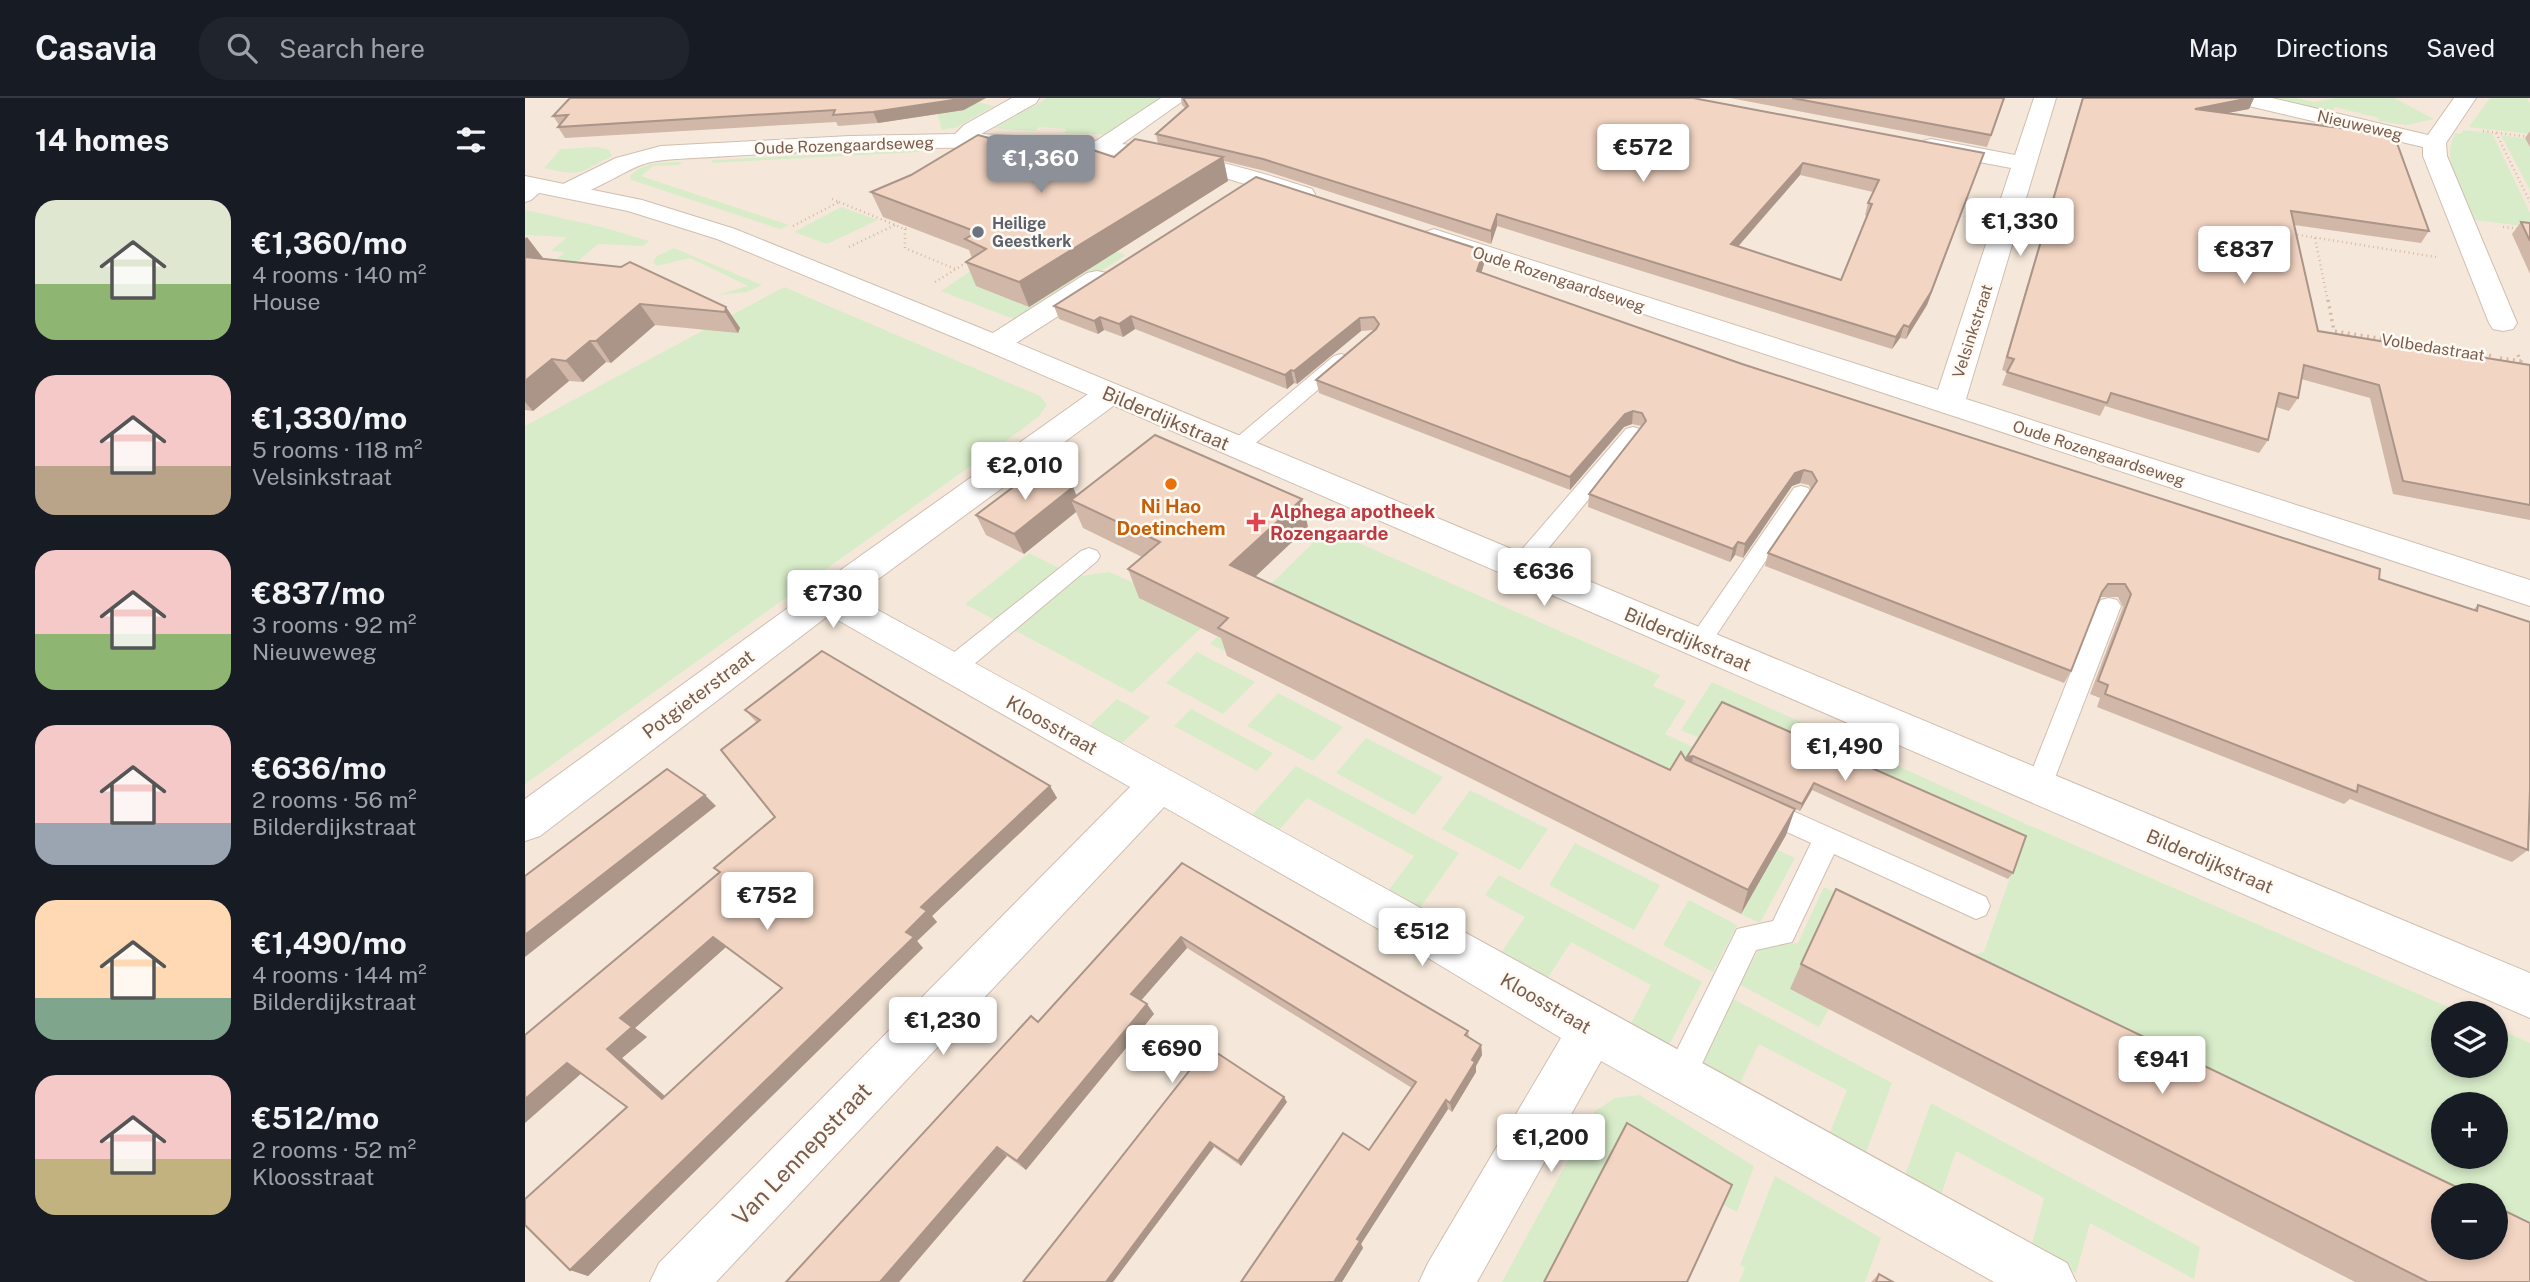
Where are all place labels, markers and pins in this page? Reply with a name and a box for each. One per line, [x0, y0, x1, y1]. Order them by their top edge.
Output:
pin: €572 [1602, 125, 1684, 184]
pin: €1,360 [984, 136, 1098, 195]
pin: €1,330 [1963, 198, 2077, 258]
place label: Heilige Geestkerk [992, 214, 1072, 251]
marker: Heilige Geestkerk [970, 224, 986, 240]
pin: €837 [2203, 226, 2285, 286]
pin: €2,010 [968, 442, 1082, 502]
marker: Ni Hao Doetinchem [1163, 476, 1179, 492]
place label: Ni Hao Doetinchem [1116, 495, 1226, 539]
place label: Alphega apotheek Rozengaarde [1270, 500, 1435, 544]
marker: Alphega apotheek Rozengaarde [1248, 514, 1264, 530]
pin: €636 [1503, 548, 1585, 608]
pin: €730 [792, 570, 874, 630]
pin: €1,490 [1788, 724, 1902, 783]
pin: €752 [726, 872, 808, 932]
pin: €512 [1381, 908, 1463, 968]
pin: €1,230 [886, 998, 1000, 1057]
pin: €690 [1131, 1026, 1213, 1085]
pin: €941 [2121, 1037, 2203, 1096]
pin: €1,200 [1494, 1114, 1608, 1174]

